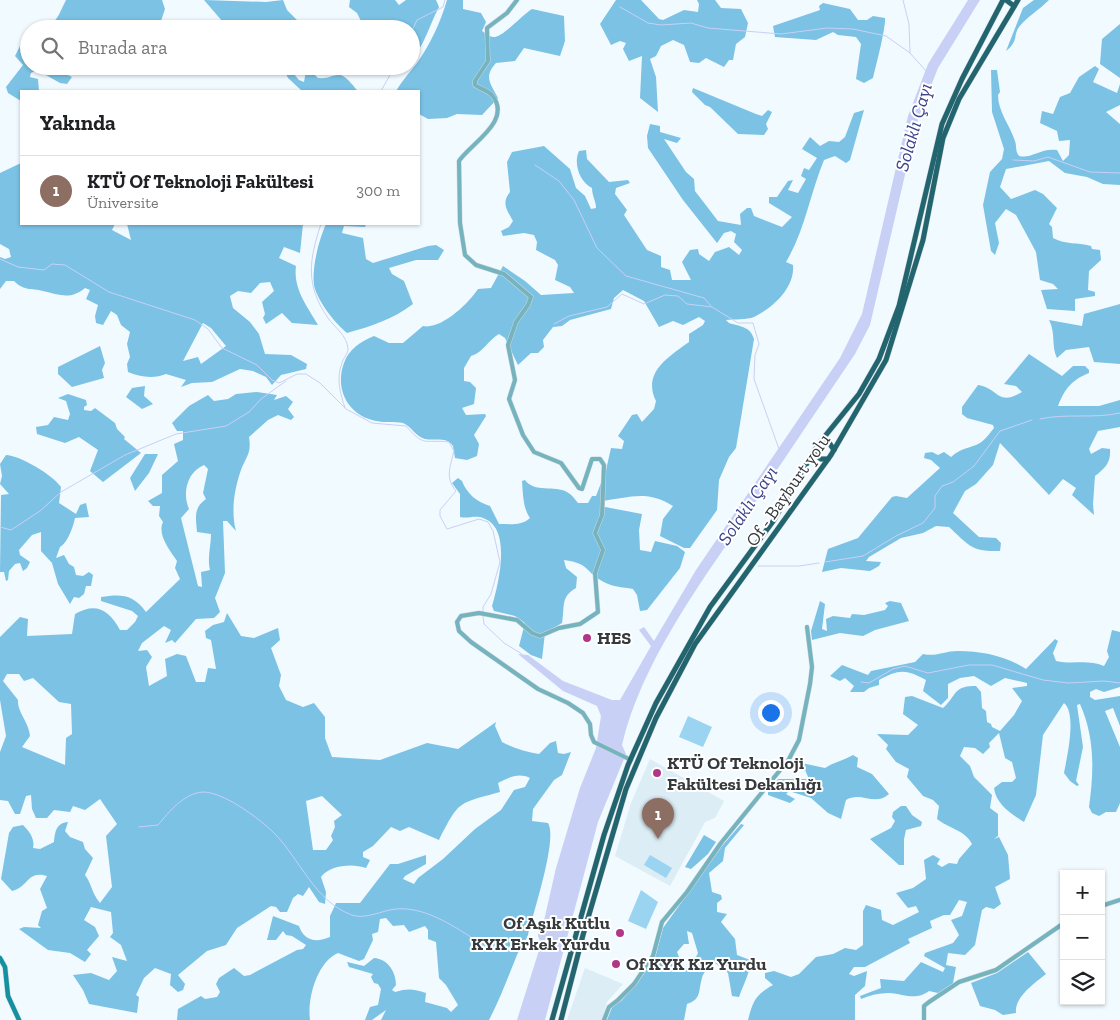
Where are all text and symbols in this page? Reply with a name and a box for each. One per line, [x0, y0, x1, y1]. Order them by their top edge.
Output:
search box [20, 20, 420, 75]
icon: search [38, 34, 66, 62]
text: Burada ara [78, 36, 168, 59]
water label: Solaklı Çayı [890, 80, 937, 174]
text: Yakında [40, 110, 116, 135]
text: KTÜ Of Teknoloji Fakültesi [87, 170, 314, 193]
text: 1 [53, 181, 59, 200]
text: 300 m [356, 181, 400, 200]
text: Üniversite [87, 193, 159, 212]
street label: Of - Bayburt yolu [741, 429, 835, 551]
water label: Solaklı Çayı [713, 461, 782, 549]
place label: HES [597, 627, 631, 649]
marker: HES [581, 632, 593, 644]
your location [758, 700, 784, 726]
place label: KTÜ Of Teknoloji Fakültesi Dekanlığı [667, 752, 822, 795]
marker: KTÜ Of Teknoloji Fakültesi Dekanlığı [651, 767, 663, 779]
pin: 1 [642, 798, 674, 839]
map controls [1060, 870, 1105, 1005]
button: + [1060, 870, 1105, 915]
place label: Of Aşık Kutlu KYK Erkek Yurdu [471, 912, 610, 955]
button: − [1060, 915, 1105, 960]
marker: Of Aşık Kutlu KYK Erkek Yurdu [614, 927, 626, 939]
place label: Of KYK Kız Yurdu [626, 953, 767, 975]
marker: Of KYK Kız Yurdu [610, 958, 622, 970]
button: layers [1060, 960, 1105, 1005]

